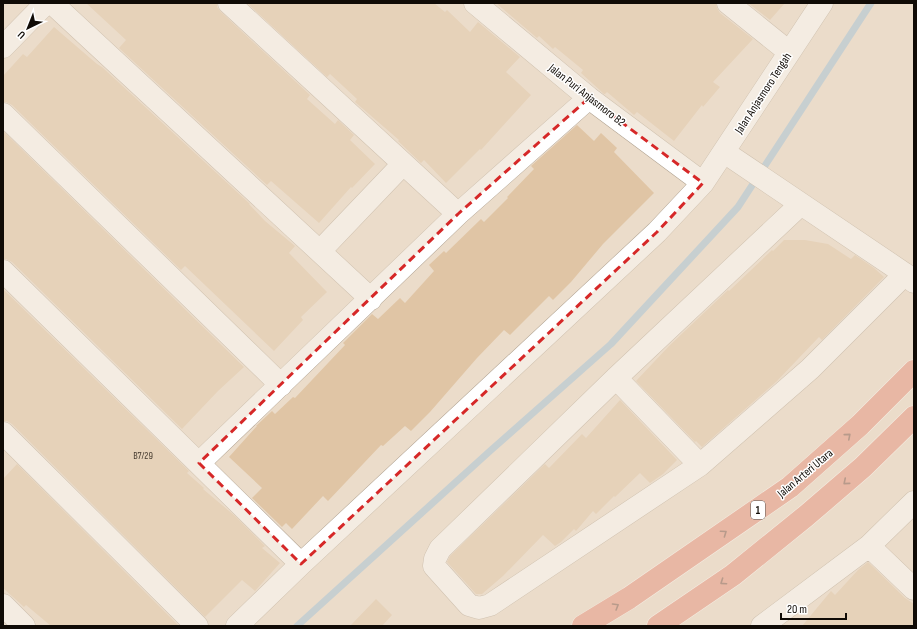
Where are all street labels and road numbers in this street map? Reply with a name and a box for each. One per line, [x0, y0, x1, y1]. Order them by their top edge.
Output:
street label: Jalan Anjasmoro Tengah [731, 50, 795, 138]
street label: Jalan Puri Anjasmoro B2 [545, 60, 628, 130]
street label: Jalan Arteri Utara [774, 446, 836, 502]
road number: 1 [751, 501, 765, 519]

